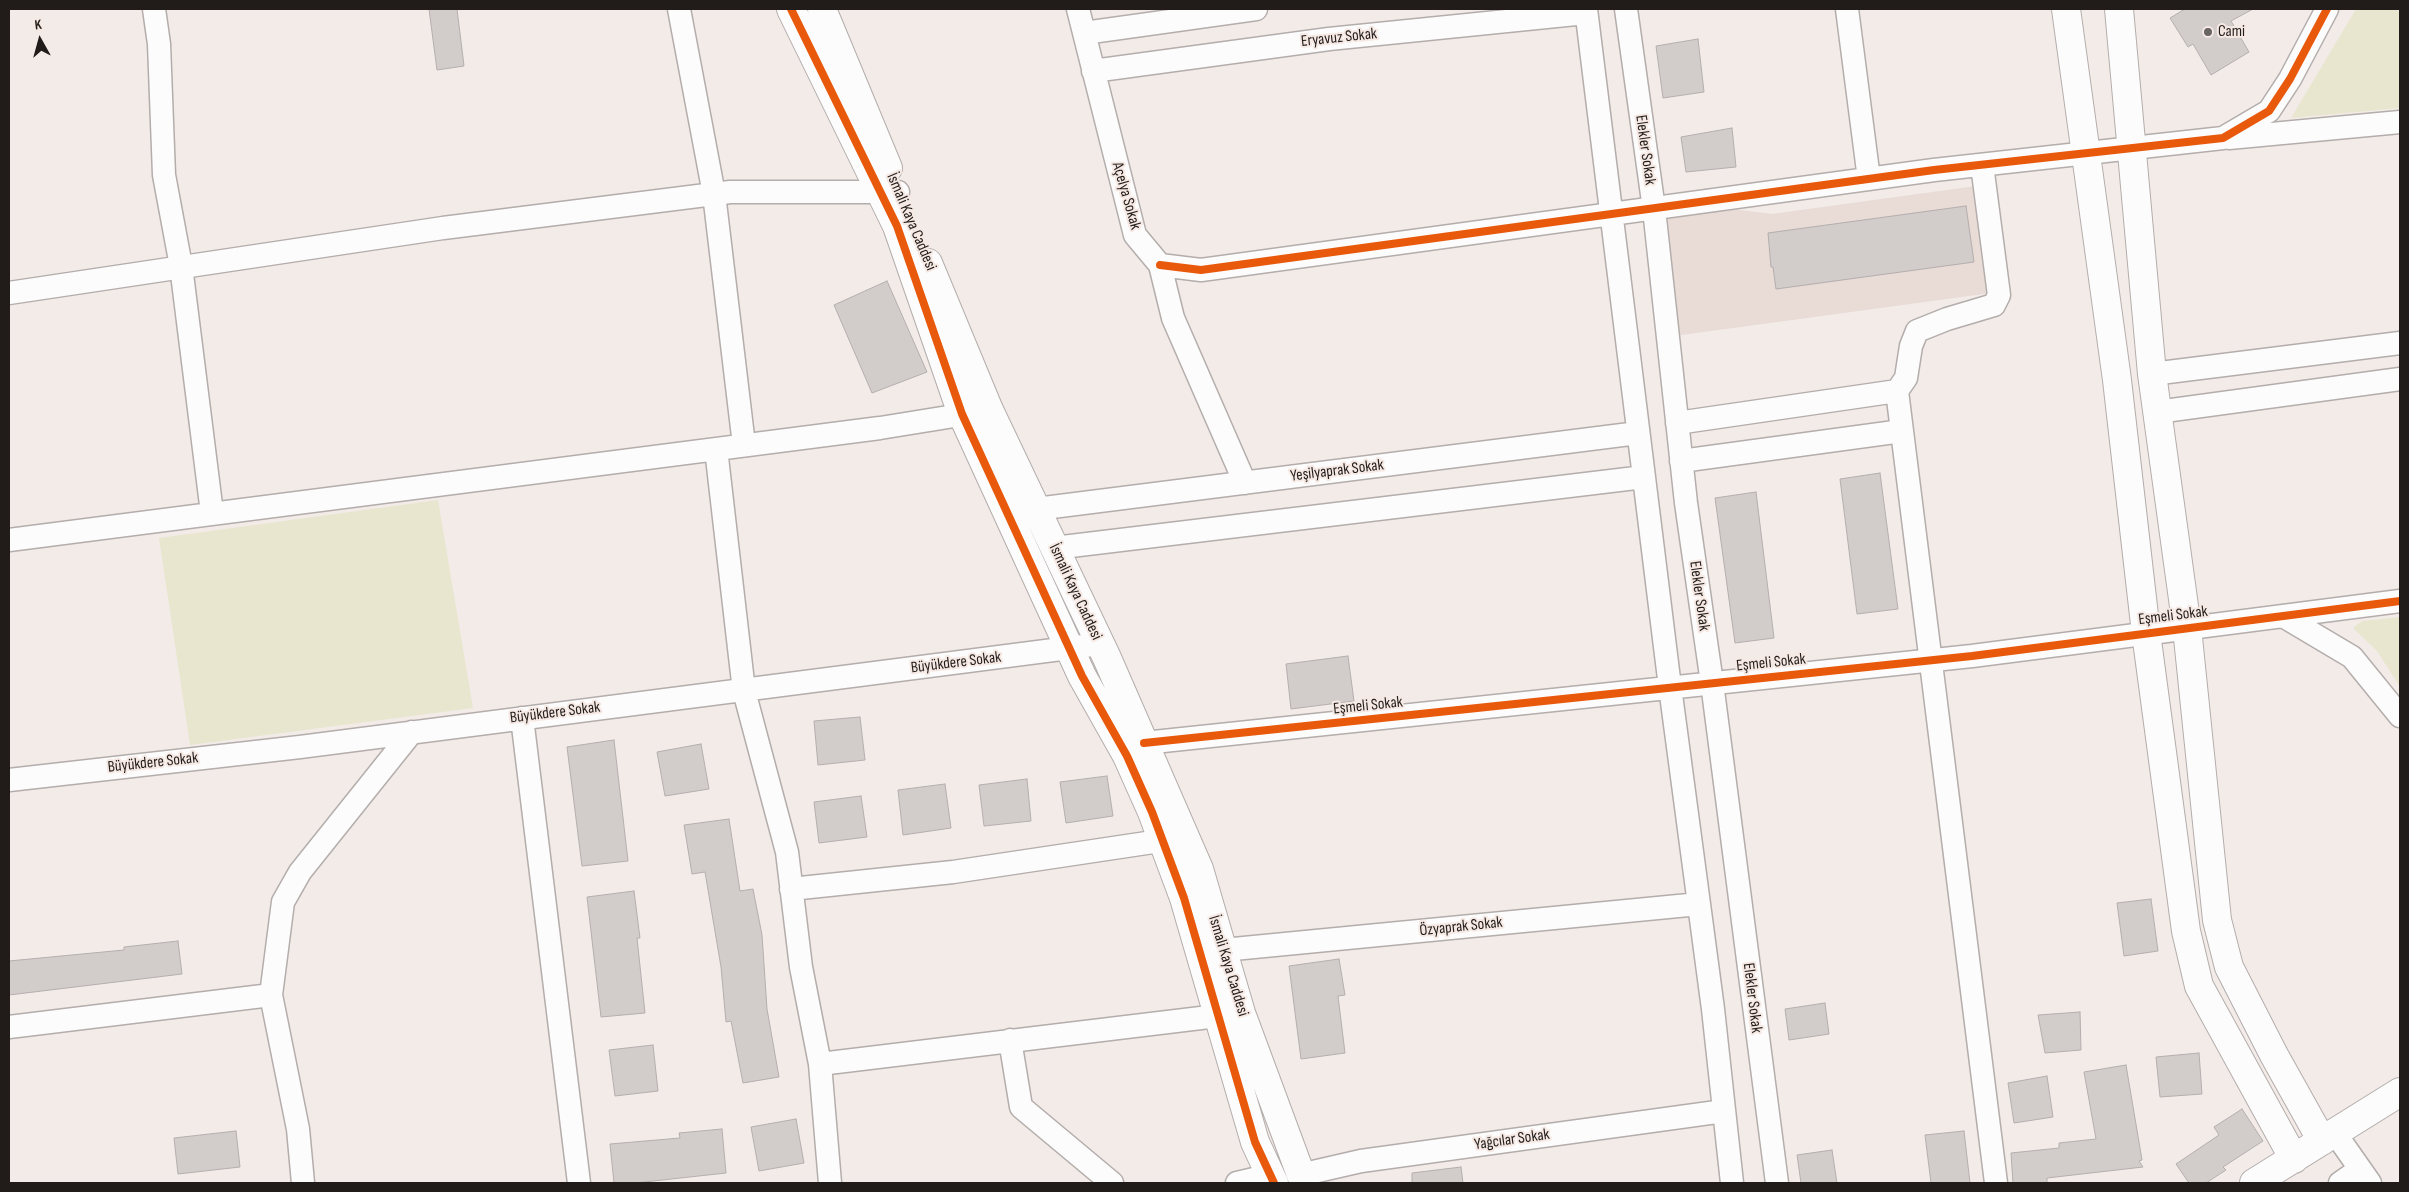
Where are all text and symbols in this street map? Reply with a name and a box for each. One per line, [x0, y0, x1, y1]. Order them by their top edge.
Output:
north arrow [15, 15, 65, 65]
text: K [34, 16, 43, 33]
place label: Cami [2218, 22, 2245, 42]
street label: Eryavuz Sokak [1300, 24, 1378, 52]
marker: Cami [2202, 26, 2214, 38]
street label: Elekler Sokak [1631, 114, 1659, 186]
street label: Açelya Sokak [1107, 160, 1145, 232]
street label: İsmali Kaya Caddesi [882, 170, 940, 274]
street label: Yeşilyaprak Sokak [1289, 456, 1385, 486]
street label: İsmali Kaya Caddesi [1044, 541, 1106, 643]
street label: Elekler Sokak [1685, 560, 1713, 632]
street label: Eşmeli Sokak [2137, 602, 2209, 630]
street label: Büyükdere Sokak [910, 648, 1002, 678]
street label: Eşmeli Sokak [1735, 650, 1807, 676]
street label: Eşmeli Sokak [1332, 693, 1404, 719]
street label: Büyükdere Sokak [509, 698, 601, 728]
street label: Büyükdere Sokak [107, 749, 199, 777]
street label: İsmali Kaya Caddesi [1204, 913, 1252, 1019]
street label: Özyaprak Sokak [1418, 913, 1504, 941]
street label: Elekler Sokak [1738, 962, 1766, 1034]
street label: Yağcılar Sokak [1473, 1125, 1551, 1155]

